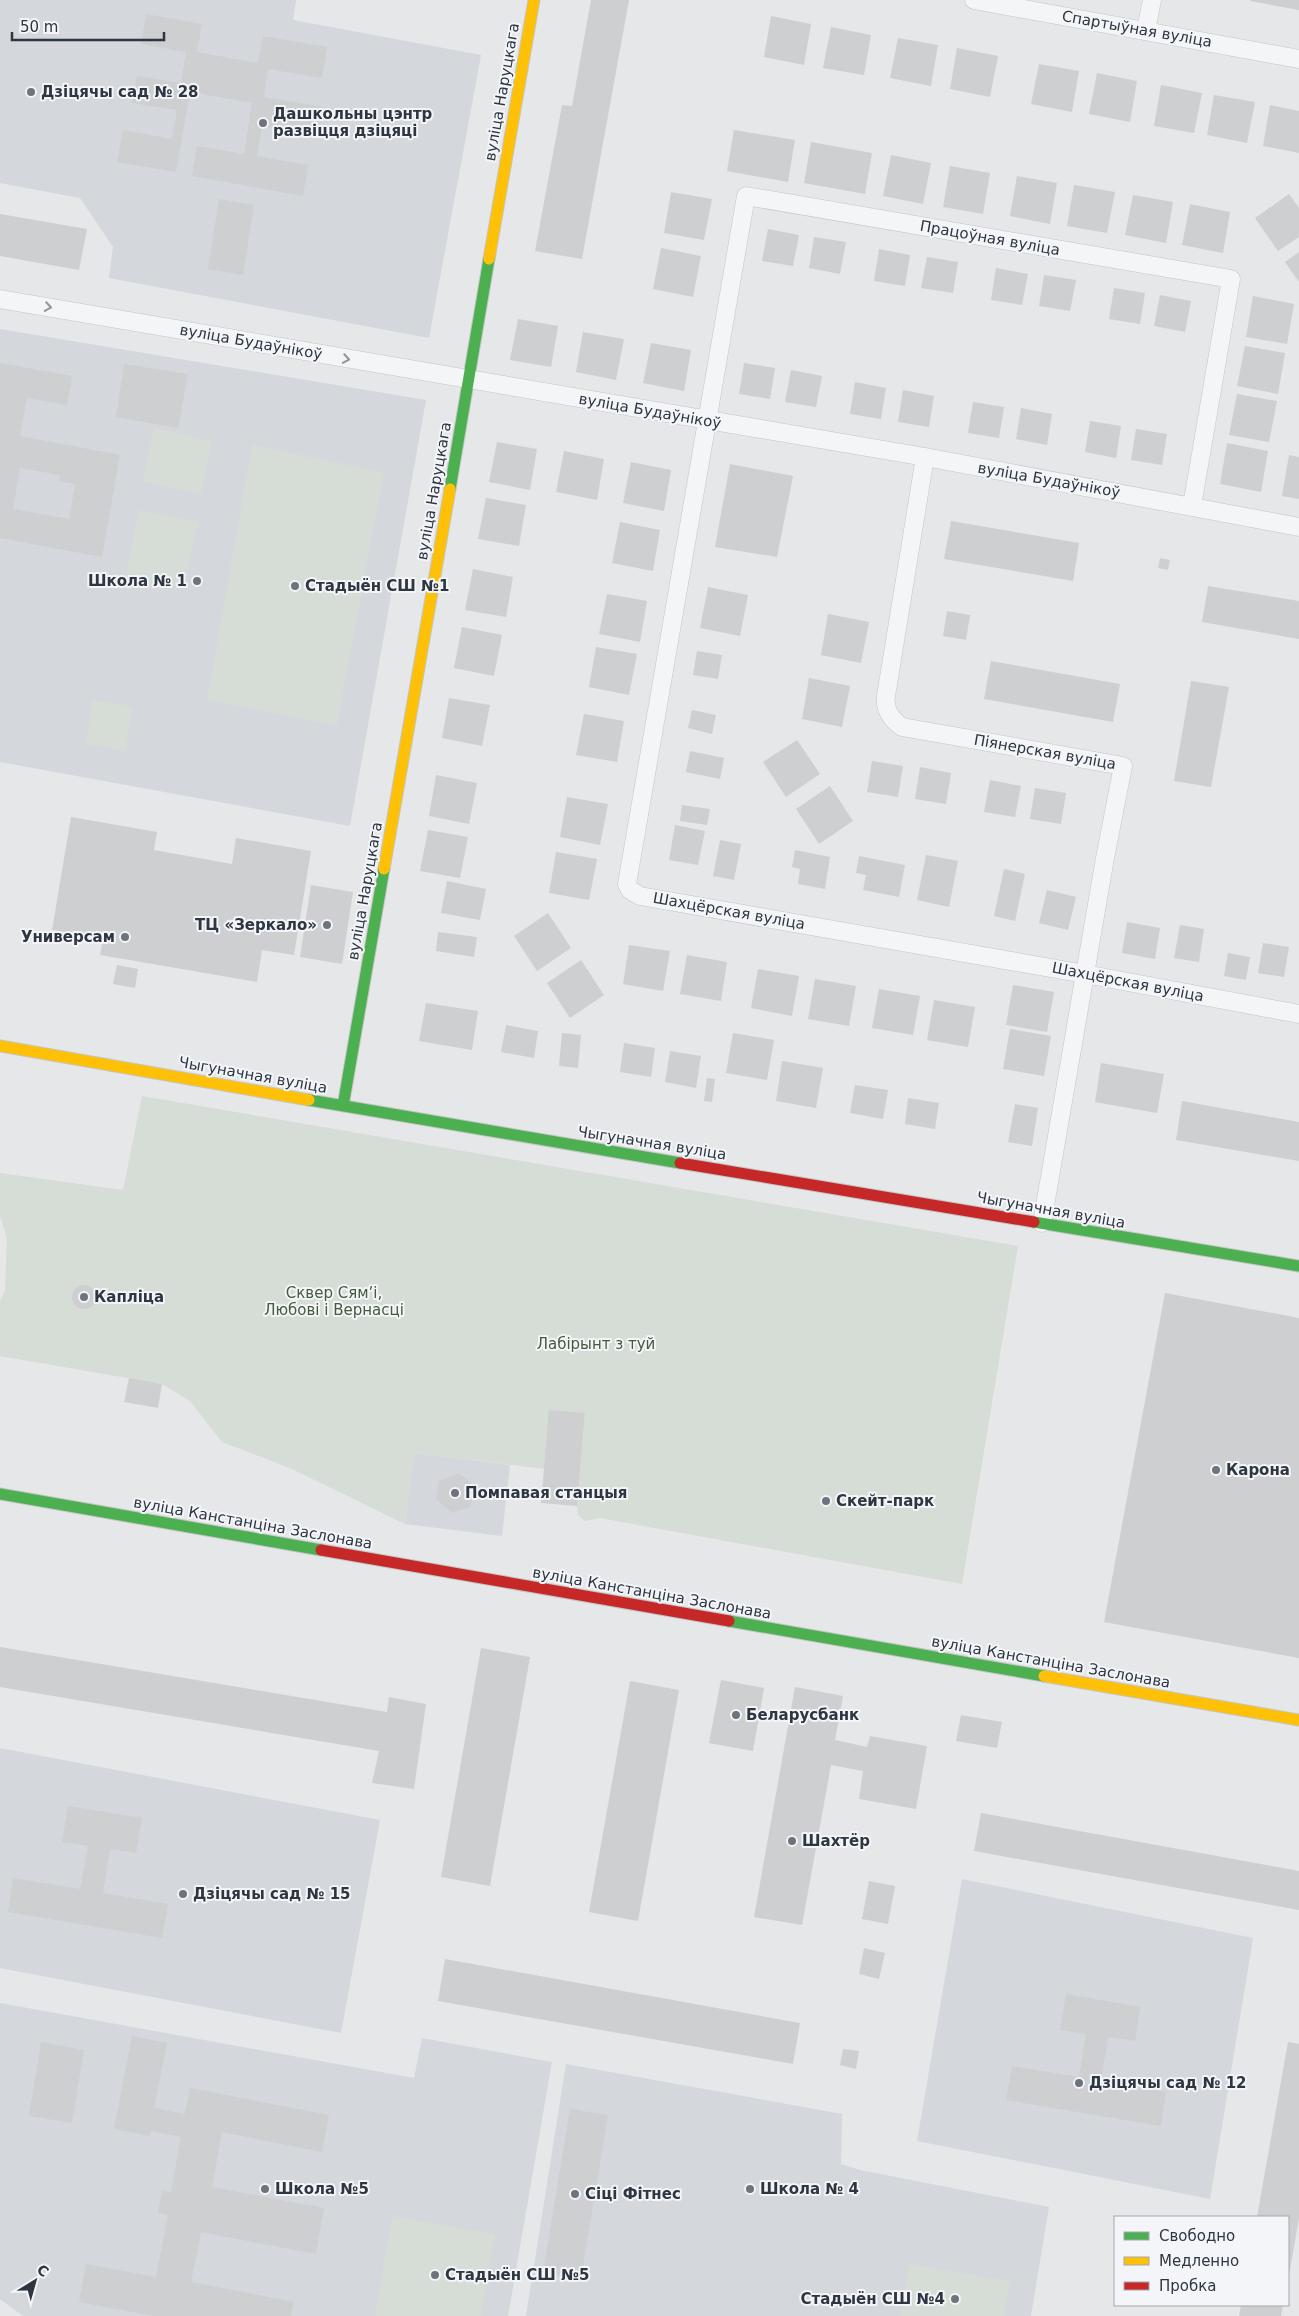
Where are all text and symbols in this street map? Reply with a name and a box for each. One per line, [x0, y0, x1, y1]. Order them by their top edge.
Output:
street label: Спартыўная вуліца [1061, 7, 1213, 51]
scale bar [12, 10, 165, 42]
text: 50 m [20, 18, 58, 36]
street label: вуліца Наруцкага [481, 21, 523, 163]
place label: Дзіцячы сад № 28 [41, 83, 199, 101]
marker: Дзіцячы сад № 28 [25, 86, 37, 98]
place label: Дашкольны цэнтр развіцця дзіцяці [273, 105, 433, 140]
marker: Дашкольны цэнтр развіцця дзіцяці [257, 117, 269, 129]
street label: Працоўная вуліца [919, 217, 1061, 259]
one-way arrow [44, 301, 52, 311]
street label: вуліца Будаўнікоў [178, 321, 324, 363]
one-way arrow [342, 353, 351, 363]
street label: вуліца Будаўнікоў [577, 390, 723, 432]
street label: вуліца Наруцкага [413, 420, 455, 562]
street label: вуліца Будаўнікоў [976, 459, 1122, 501]
place label: Школа № 1 [88, 572, 187, 590]
marker: Школа № 1 [191, 575, 203, 587]
place label: Стадыён СШ №1 [305, 577, 450, 595]
marker: Стадыён СШ №1 [289, 580, 301, 592]
street label: Піянерская вуліца [972, 731, 1118, 773]
street label: вуліца Наруцкага [344, 820, 386, 962]
street label: Шахцёрская вуліца [651, 889, 807, 933]
place label: ТЦ «Зеркало» [195, 916, 317, 934]
marker: ТЦ «Зеркало» [321, 919, 333, 931]
place label: Универсам [21, 928, 115, 946]
marker: Универсам [119, 931, 131, 943]
street label: Шахцёрская вуліца [1051, 958, 1205, 1006]
street label: Чыгуначная вуліца [177, 1053, 329, 1097]
street label: Чыгуначная вуліца [576, 1122, 728, 1164]
street label: Чыгуначная вуліца [975, 1188, 1127, 1232]
park label: Сквер Сямʼі, Любові і Вернасці [264, 1284, 404, 1319]
place label: Капліца [94, 1288, 164, 1306]
marker: Капліца [78, 1291, 90, 1303]
park label: Лабірынт з туй [537, 1335, 655, 1353]
place label: Карона [1226, 1461, 1290, 1479]
marker: Карона [1210, 1464, 1222, 1476]
place label: Помпавая станцыя [465, 1484, 627, 1502]
marker: Помпавая станцыя [449, 1487, 461, 1499]
place label: Скейт-парк [836, 1492, 934, 1510]
street label: вуліца Канстанціна Заслонава [132, 1493, 374, 1553]
marker: Скейт-парк [820, 1495, 832, 1507]
street label: вуліца Канстанціна Заслонава [531, 1563, 773, 1623]
street label: вуліца Канстанціна Заслонава [930, 1632, 1172, 1692]
place label: Беларусбанк [746, 1706, 859, 1724]
marker: Беларусбанк [730, 1709, 742, 1721]
place label: Шахтёр [802, 1832, 870, 1850]
marker: Шахтёр [786, 1835, 798, 1847]
place label: Дзіцячы сад № 15 [193, 1885, 351, 1903]
marker: Дзіцячы сад № 15 [177, 1888, 189, 1900]
place label: Дзіцячы сад № 12 [1089, 2074, 1247, 2092]
marker: Дзіцячы сад № 12 [1073, 2077, 1085, 2089]
place label: Школа №5 [275, 2180, 369, 2198]
place label: Школа № 4 [760, 2180, 859, 2198]
marker: Школа №5 [259, 2183, 271, 2195]
marker: Школа № 4 [744, 2183, 756, 2195]
place label: Сіці Фітнес [585, 2185, 681, 2203]
marker: Сіці Фітнес [569, 2188, 581, 2200]
legend [1114, 2216, 1289, 2306]
text: Свободно [1159, 2227, 1235, 2245]
text: Медленно [1159, 2252, 1239, 2270]
north arrow [10, 2256, 60, 2306]
text: С [34, 2261, 52, 2280]
place label: Стадыён СШ №5 [445, 2266, 590, 2284]
marker: Стадыён СШ №5 [429, 2269, 441, 2281]
text: Пробка [1159, 2277, 1216, 2295]
place label: Стадыён СШ №4 [800, 2290, 945, 2308]
marker: Стадыён СШ №4 [949, 2293, 961, 2305]

